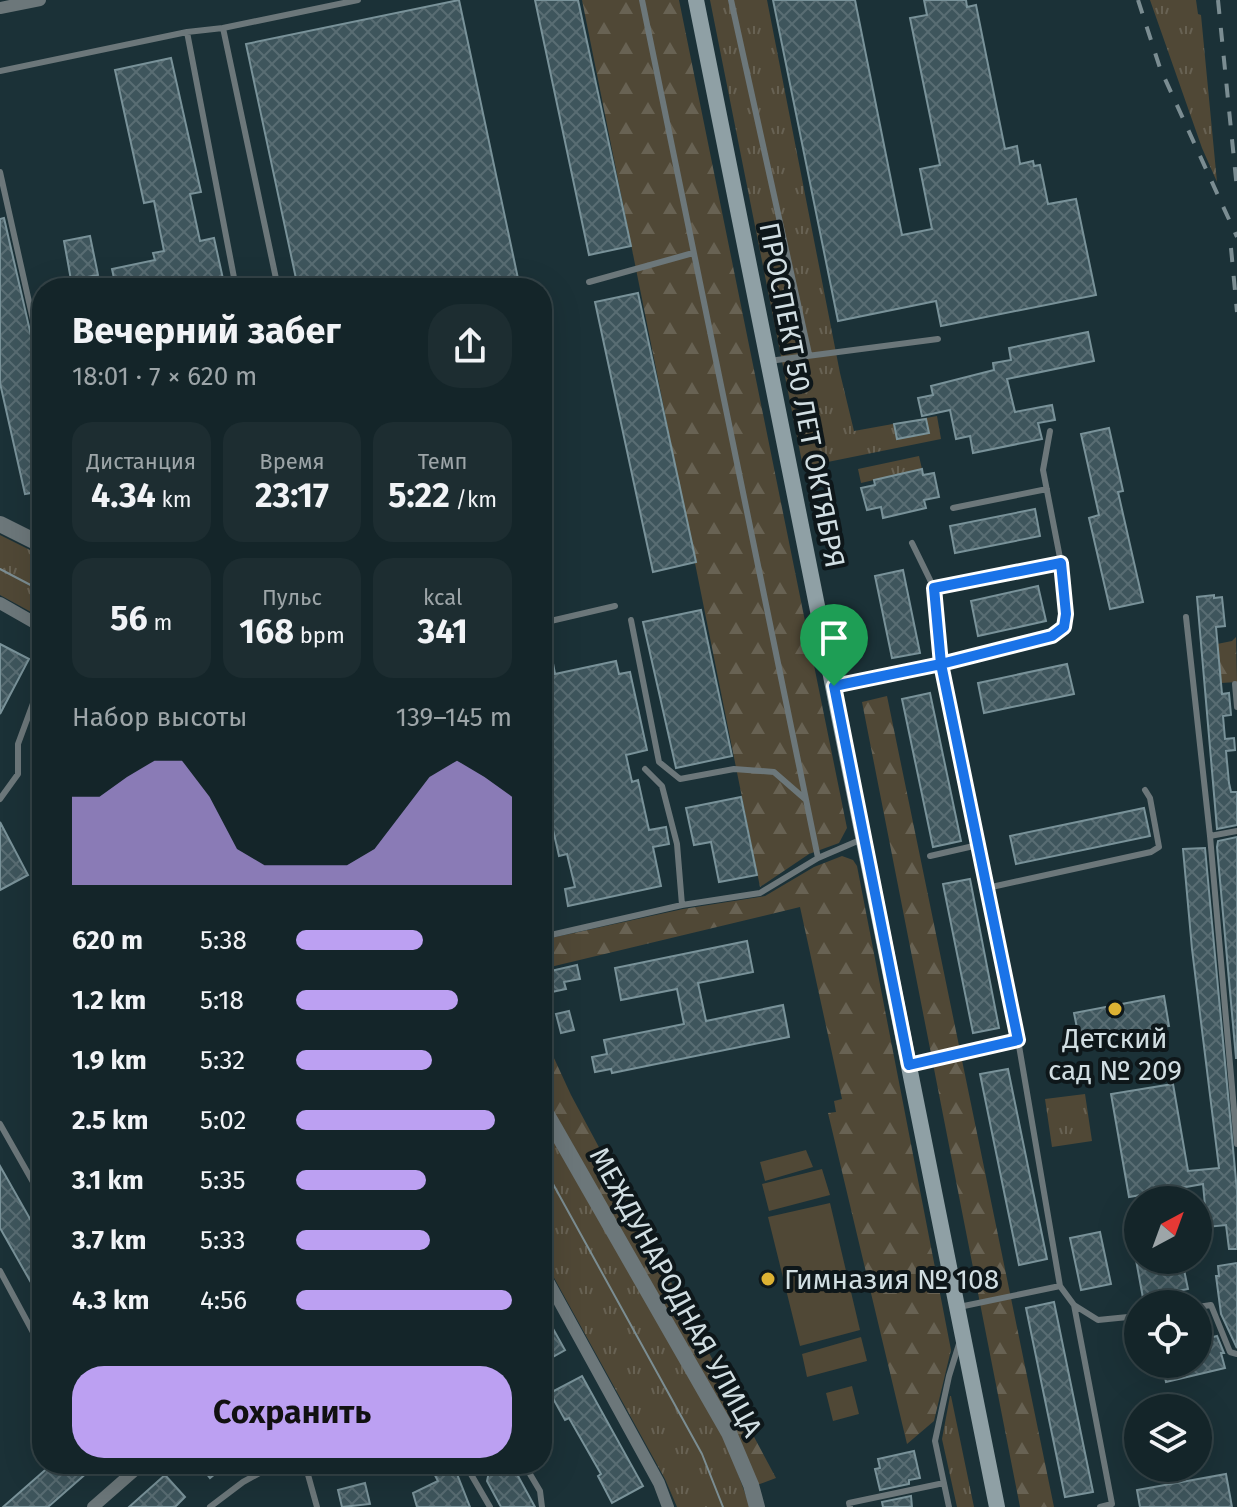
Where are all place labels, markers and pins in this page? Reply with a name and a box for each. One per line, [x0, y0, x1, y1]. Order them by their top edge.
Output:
pin [800, 604, 868, 686]
marker: Детский сад № 209 [1106, 1000, 1124, 1018]
place label: Детский сад № 209 [1048, 1022, 1182, 1087]
place label: Гимназия № 108 [784, 1263, 999, 1296]
marker: Гимназия № 108 [759, 1270, 777, 1288]

